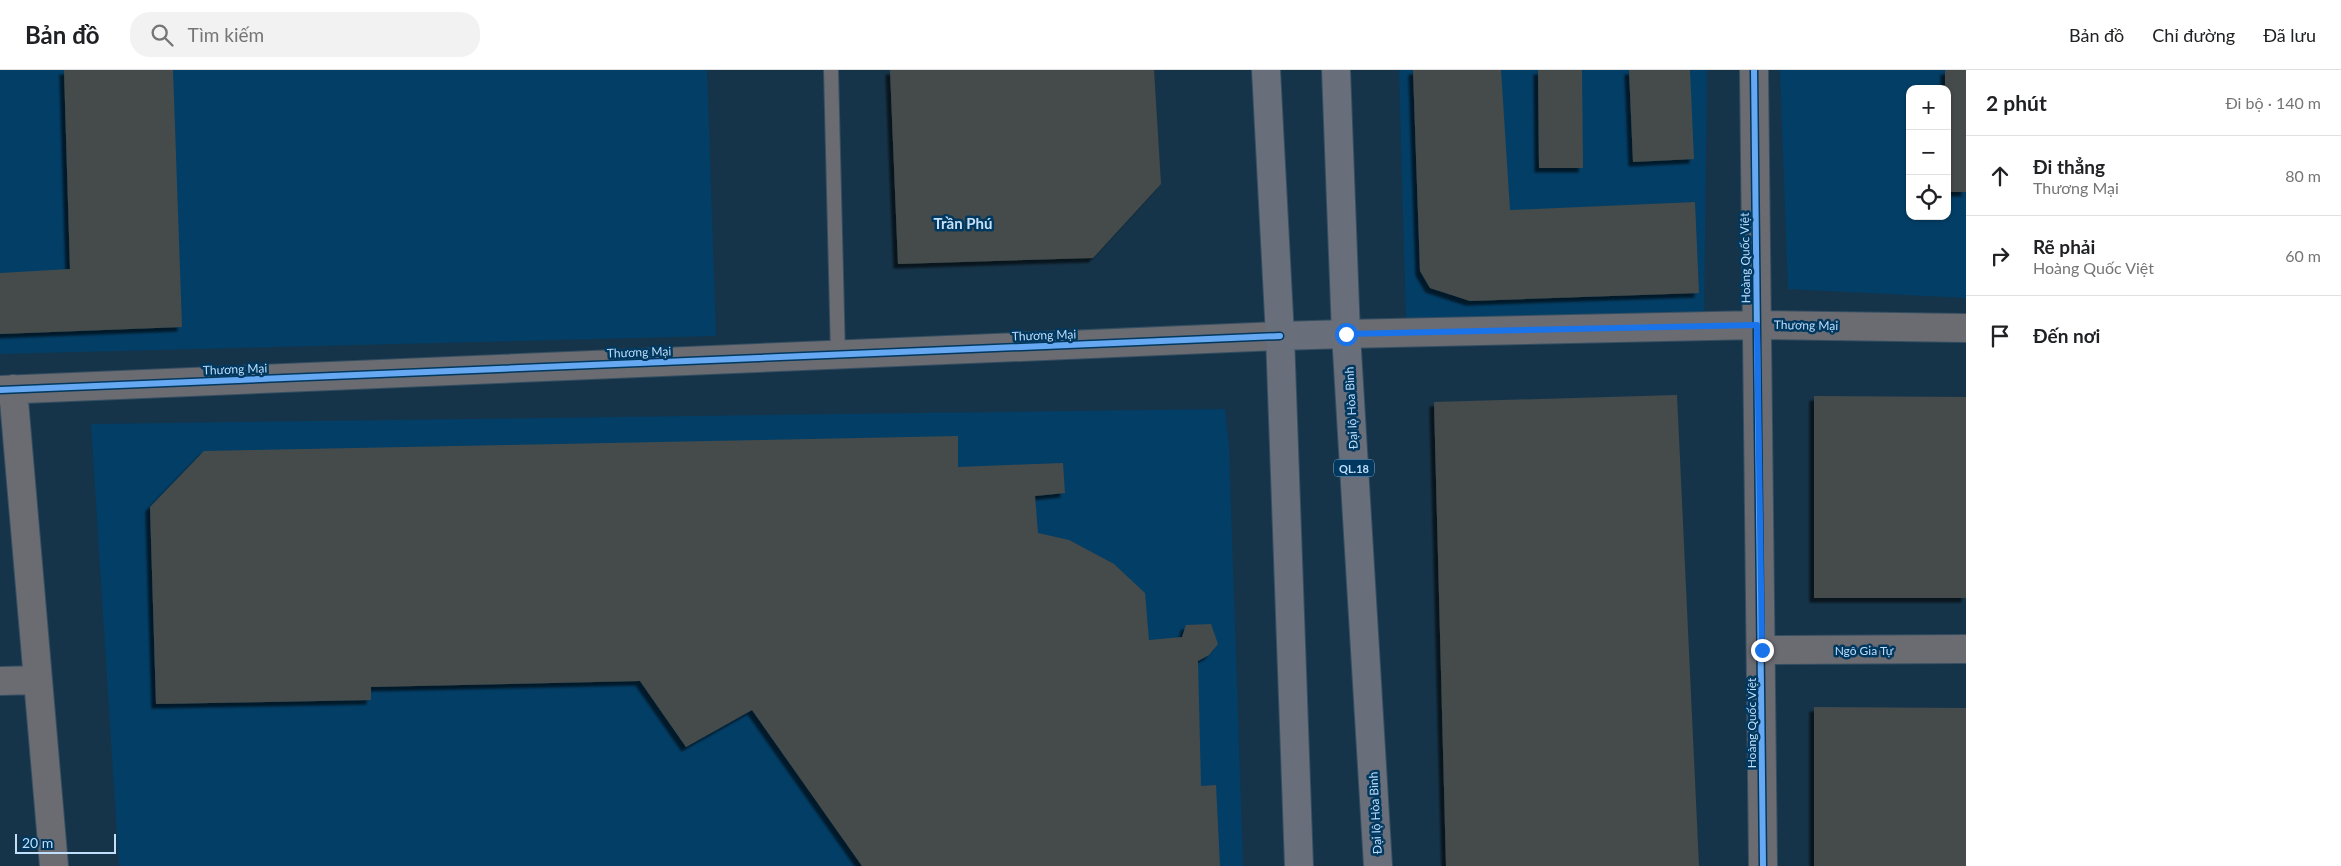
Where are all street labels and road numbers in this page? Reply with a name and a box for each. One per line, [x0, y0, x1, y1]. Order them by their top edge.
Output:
street label: Hoàng Quốc Việt [1737, 212, 1753, 303]
street label: Thương Mại [1774, 317, 1838, 333]
street label: Thương Mại [1012, 326, 1077, 344]
street label: Thương Mại [607, 343, 672, 361]
street label: Thương Mại [203, 360, 268, 378]
street label: Đại lộ Hòa Bình [1341, 366, 1361, 450]
road number: QL.18 [1334, 459, 1374, 476]
street label: Ngô Gia Tự [1835, 643, 1894, 658]
street label: Hoàng Quốc Việt [1744, 677, 1759, 768]
street label: Đại lộ Hòa Bình [1365, 771, 1385, 855]

